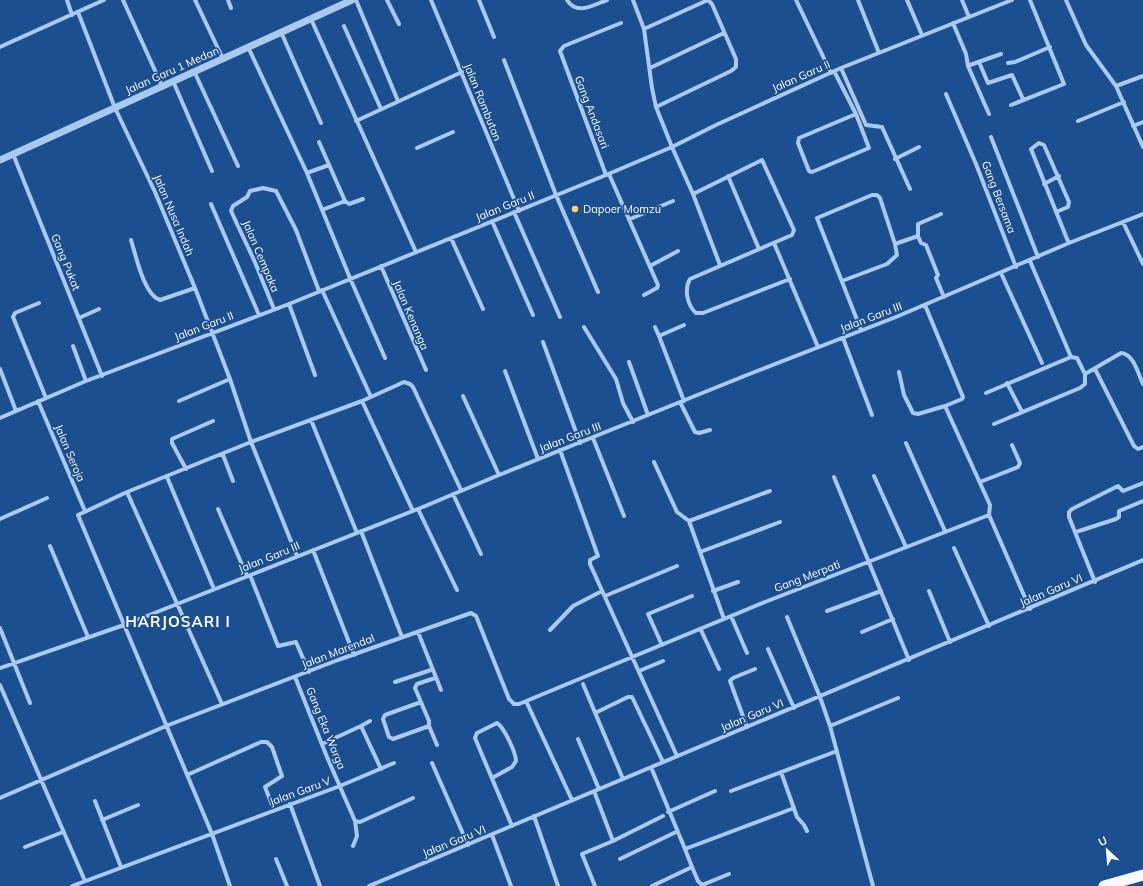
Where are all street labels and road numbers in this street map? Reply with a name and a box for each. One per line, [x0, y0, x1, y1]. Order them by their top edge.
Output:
street label: Jalan Garu 1 Medan [123, 43, 221, 97]
street label: Jalan Garu II [770, 57, 832, 95]
street label: Jalan Rambutan [461, 61, 505, 143]
street label: Gang Andasari [572, 74, 612, 150]
street label: Gang Bersama [979, 159, 1019, 235]
street label: Jalan Nusa Indah [151, 172, 197, 258]
street label: Jalan Garu II [473, 188, 537, 224]
street label: Jalan Cempaka [240, 218, 282, 294]
street label: Gang Pukat [48, 232, 84, 293]
street label: Jalan Kenanga [390, 278, 432, 352]
street label: Jalan Garu III [838, 299, 904, 335]
street label: Jalan Garu II [172, 308, 236, 344]
street label: Jalan Garu III [537, 419, 603, 455]
street label: Jalan Seroja [52, 422, 88, 484]
street label: Jalan Garu III [236, 538, 302, 576]
street label: Gang Merpati [772, 557, 842, 595]
street label: Jalan Garu VI [1017, 570, 1085, 610]
street label: Jalan Marendal [300, 631, 376, 671]
street label: Gang Eka Warga [303, 685, 349, 771]
street label: Jalan Garu VI [718, 695, 786, 735]
street label: Jalan Garu V [267, 773, 333, 809]
street label: Jalan Garu VI [420, 822, 488, 860]

